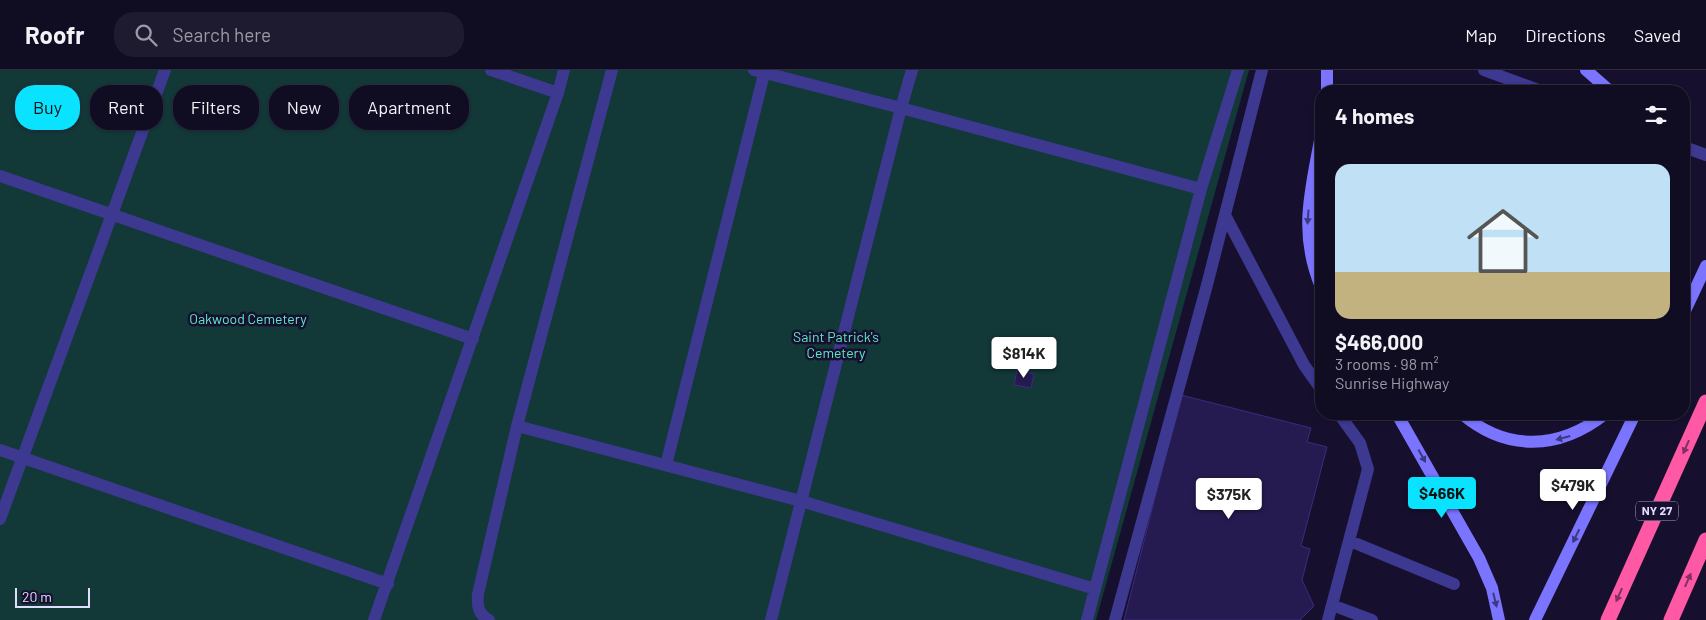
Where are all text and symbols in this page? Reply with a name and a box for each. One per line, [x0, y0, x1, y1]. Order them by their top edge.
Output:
search box [114, 12, 464, 57]
text: Roofr [25, 20, 84, 49]
icon: search [132, 21, 160, 49]
text: Search here [172, 23, 271, 46]
text: Map [1465, 24, 1497, 46]
text: Directions [1525, 24, 1606, 46]
text: Saved [1634, 24, 1681, 46]
chip: Buy [15, 85, 80, 130]
chip: Rent [90, 85, 163, 130]
chip: Filters [173, 85, 259, 130]
chip: New [269, 85, 339, 130]
chip: Apartment [349, 85, 469, 130]
icon: filters [1642, 101, 1670, 129]
text: 4 homes [1335, 103, 1414, 128]
icon: home [1458, 196, 1548, 286]
one-way arrow [1303, 209, 1311, 225]
park label: Oakwood Cemetery [189, 310, 307, 327]
park label: Saint Patrick's Cemetery [793, 328, 879, 361]
text: $466,000 [1335, 329, 1423, 354]
pin: $814K [989, 336, 1059, 379]
text: $814K [1003, 343, 1046, 362]
text: 3 rooms · 98 m² [1335, 354, 1439, 373]
text: Sunrise Highway [1335, 373, 1449, 392]
one-way arrow [1555, 434, 1570, 442]
one-way arrow [1682, 440, 1690, 454]
one-way arrow [1418, 448, 1426, 463]
pin: $479K [1538, 468, 1608, 511]
text: $479K [1551, 475, 1595, 494]
pin: $466K [1407, 476, 1477, 519]
pin: $375K [1194, 478, 1264, 520]
text: $466K [1419, 483, 1465, 502]
text: $375K [1207, 484, 1251, 503]
road number: NY 27 [1636, 502, 1678, 521]
one-way arrow [1572, 529, 1580, 543]
one-way arrow [1685, 573, 1693, 587]
scale bar [15, 585, 90, 608]
text: 20 m [22, 588, 52, 605]
one-way arrow [1615, 588, 1623, 602]
one-way arrow [1491, 593, 1499, 608]

